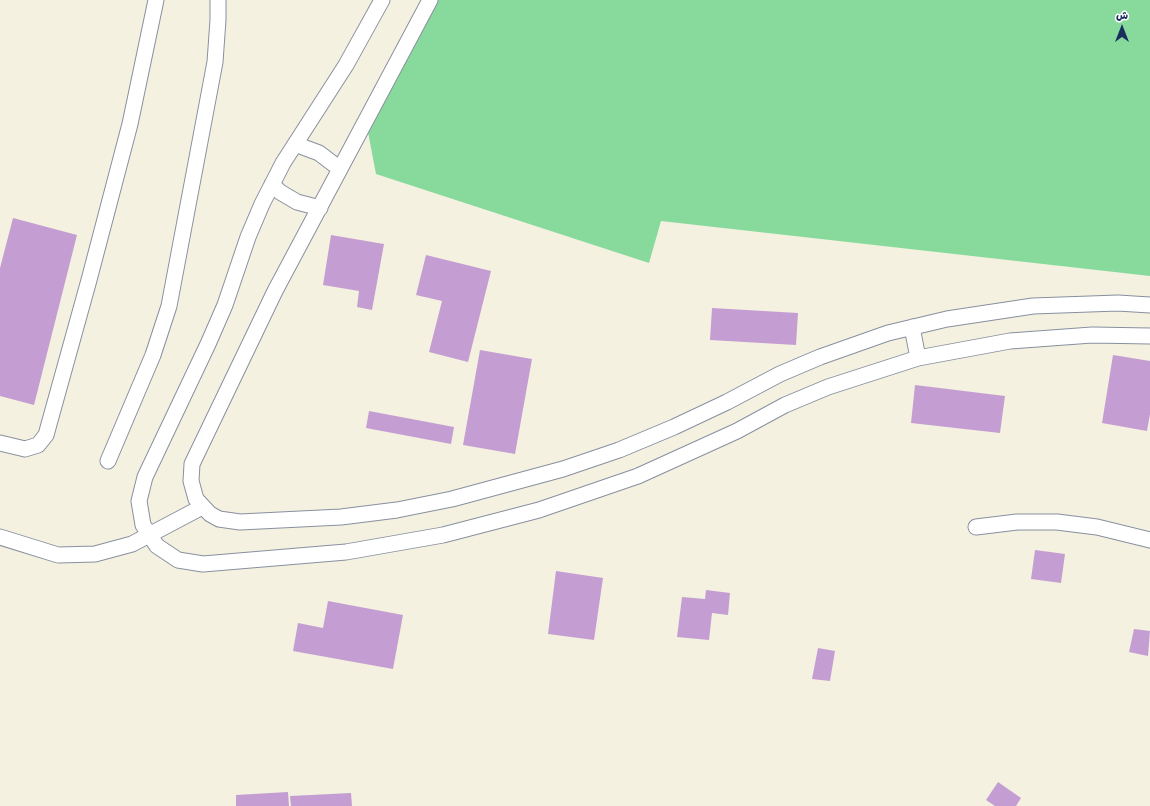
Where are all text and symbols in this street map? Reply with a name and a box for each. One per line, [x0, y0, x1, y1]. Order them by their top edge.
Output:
north arrow [1102, 8, 1142, 48]
text: ش [1116, 8, 1128, 23]

